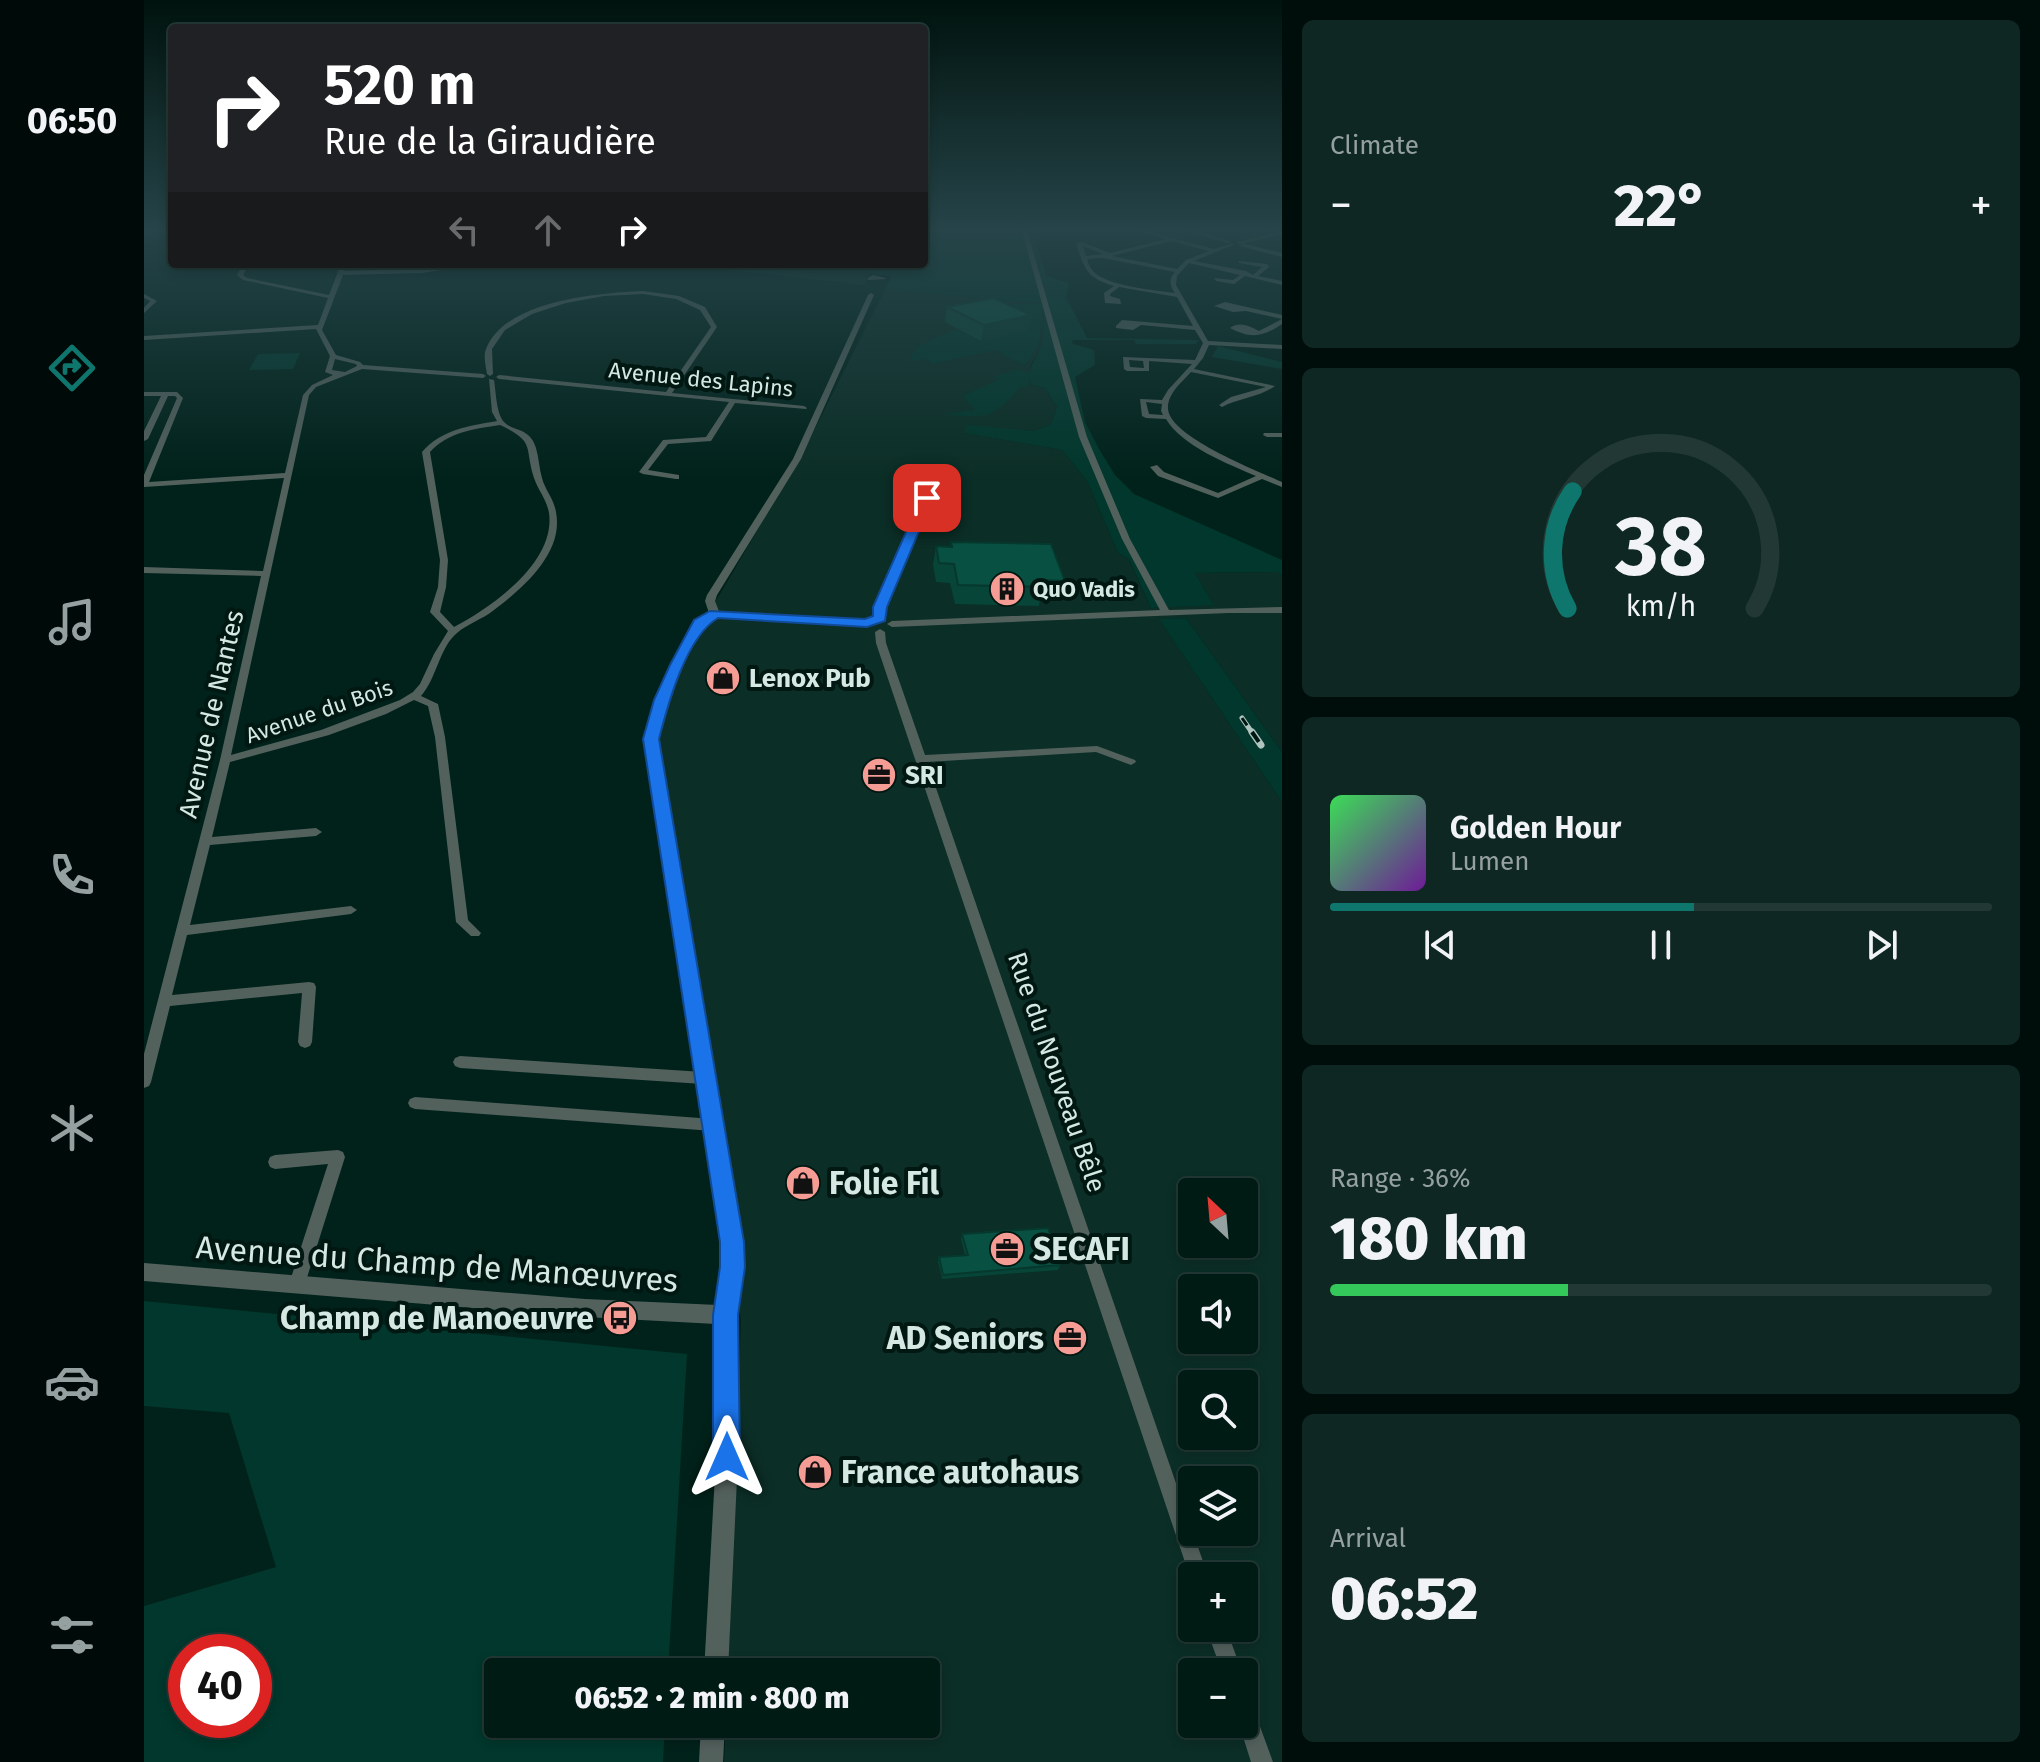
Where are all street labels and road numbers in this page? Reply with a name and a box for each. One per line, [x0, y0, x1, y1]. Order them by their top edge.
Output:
street label: Avenue des Lapins [607, 356, 794, 403]
street label: Avenue de Nantes [173, 607, 250, 821]
street label: Avenue du Bois [242, 674, 396, 749]
street label: Rue du Nouveau Bêle [1001, 948, 1112, 1196]
street label: Avenue du Champ de Manœuvres [195, 1228, 679, 1300]

